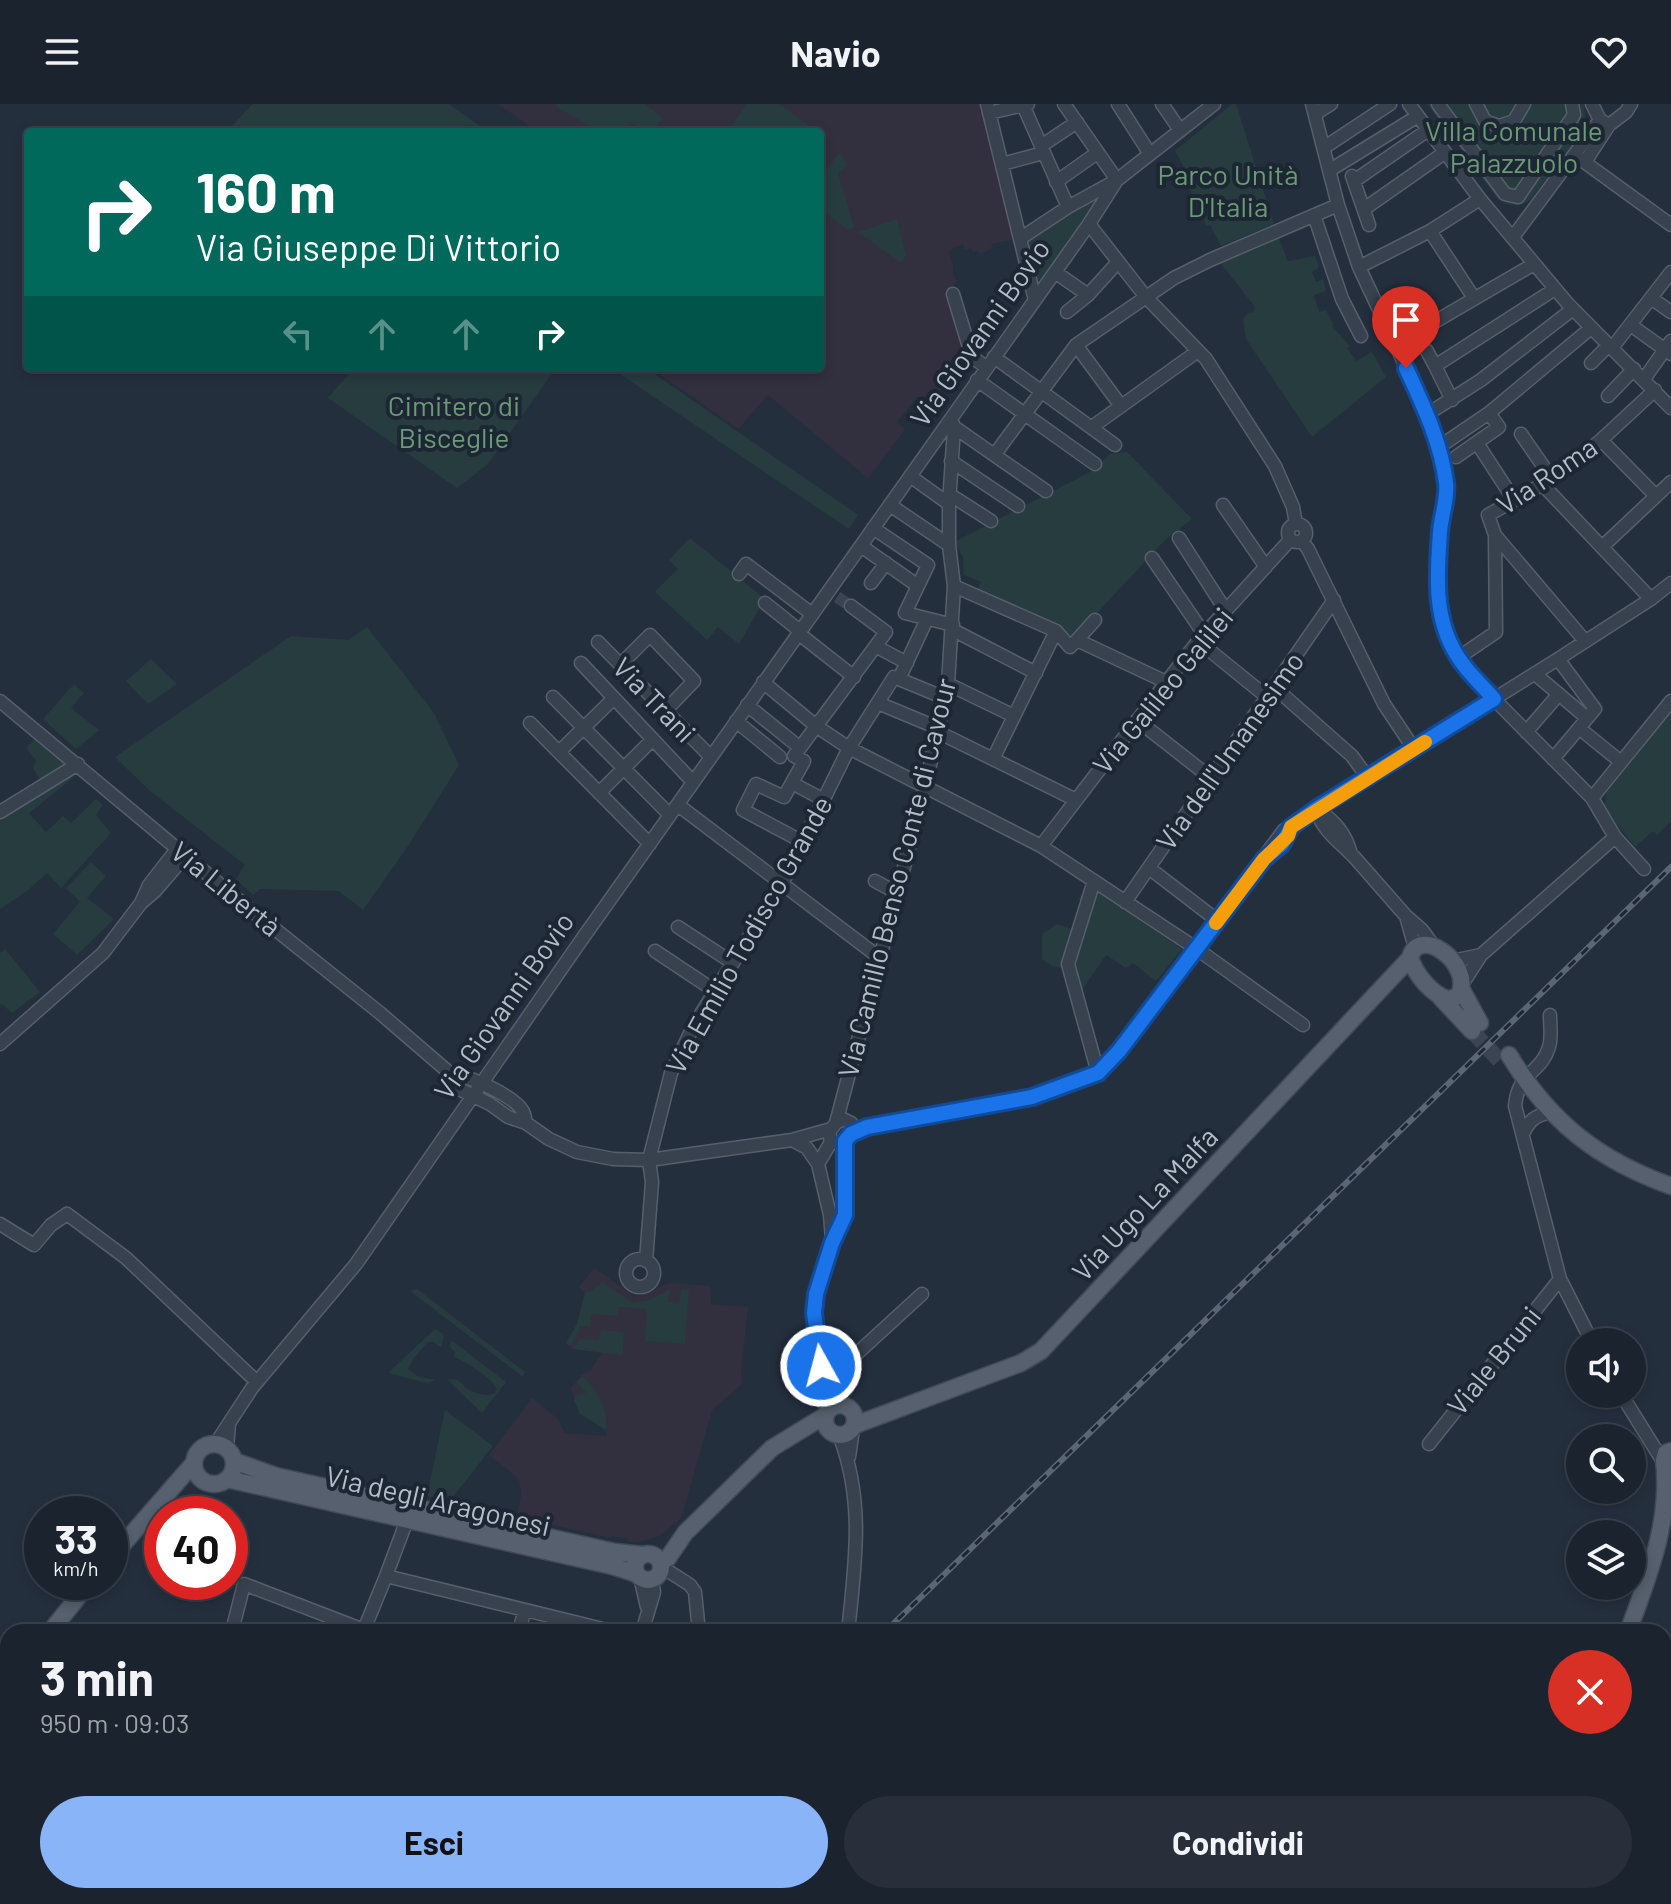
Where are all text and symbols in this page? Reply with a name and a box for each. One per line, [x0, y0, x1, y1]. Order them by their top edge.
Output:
icon: menu [40, 30, 84, 74]
icon: heart [1587, 30, 1631, 74]
text: Navio [790, 31, 881, 74]
park label: Villa Comunale Palazzuolo [1425, 113, 1603, 179]
text: 160 m [196, 157, 336, 224]
park label: Parco Unità D'Italia [1157, 157, 1299, 223]
icon: right [64, 160, 168, 264]
text: Via Giuseppe Di Vittorio [196, 225, 561, 268]
street label: Via Giovanni Bovio [902, 232, 1056, 433]
pin [1372, 286, 1440, 368]
icon: arrive [1384, 298, 1428, 342]
icon: left [276, 312, 320, 356]
icon: ahead [360, 312, 404, 356]
icon: ahead [444, 312, 488, 356]
icon: right [528, 312, 572, 356]
park label: Cimitero di Bisceglie [388, 388, 520, 454]
street label: Via Roma [1490, 429, 1603, 521]
street label: Via Galileo Galilei [1085, 600, 1240, 780]
street label: Via dell'Umanesimo [1148, 645, 1310, 856]
street label: Via Trani [606, 650, 703, 749]
street label: Via Camillo Benso Conte di Cavour [830, 675, 962, 1081]
street label: Via Emilio Todisco Grande [658, 790, 839, 1079]
street label: Via Libertà [165, 834, 288, 943]
street label: Via Giovanni Bovio [426, 905, 580, 1106]
street label: Via Ugo La Malfa [1064, 1119, 1224, 1287]
street label: Viale Bruni [1439, 1299, 1547, 1422]
position arrow [779, 1324, 863, 1408]
map controls [1566, 1328, 1646, 1600]
button: sound [1566, 1328, 1646, 1408]
button: search [1566, 1424, 1646, 1504]
street label: Via degli Aragonesi [322, 1458, 554, 1542]
speed limit sign: 40 [144, 1496, 248, 1600]
text: 33 [54, 1514, 98, 1562]
button: layers [1566, 1520, 1646, 1600]
text: km/h [53, 1556, 99, 1580]
text: 3 min [40, 1648, 154, 1706]
button: close [1548, 1650, 1632, 1734]
text: 950 m · 09:03 [40, 1707, 189, 1738]
button: Esci [40, 1796, 828, 1888]
button: Condividi [844, 1796, 1632, 1888]

